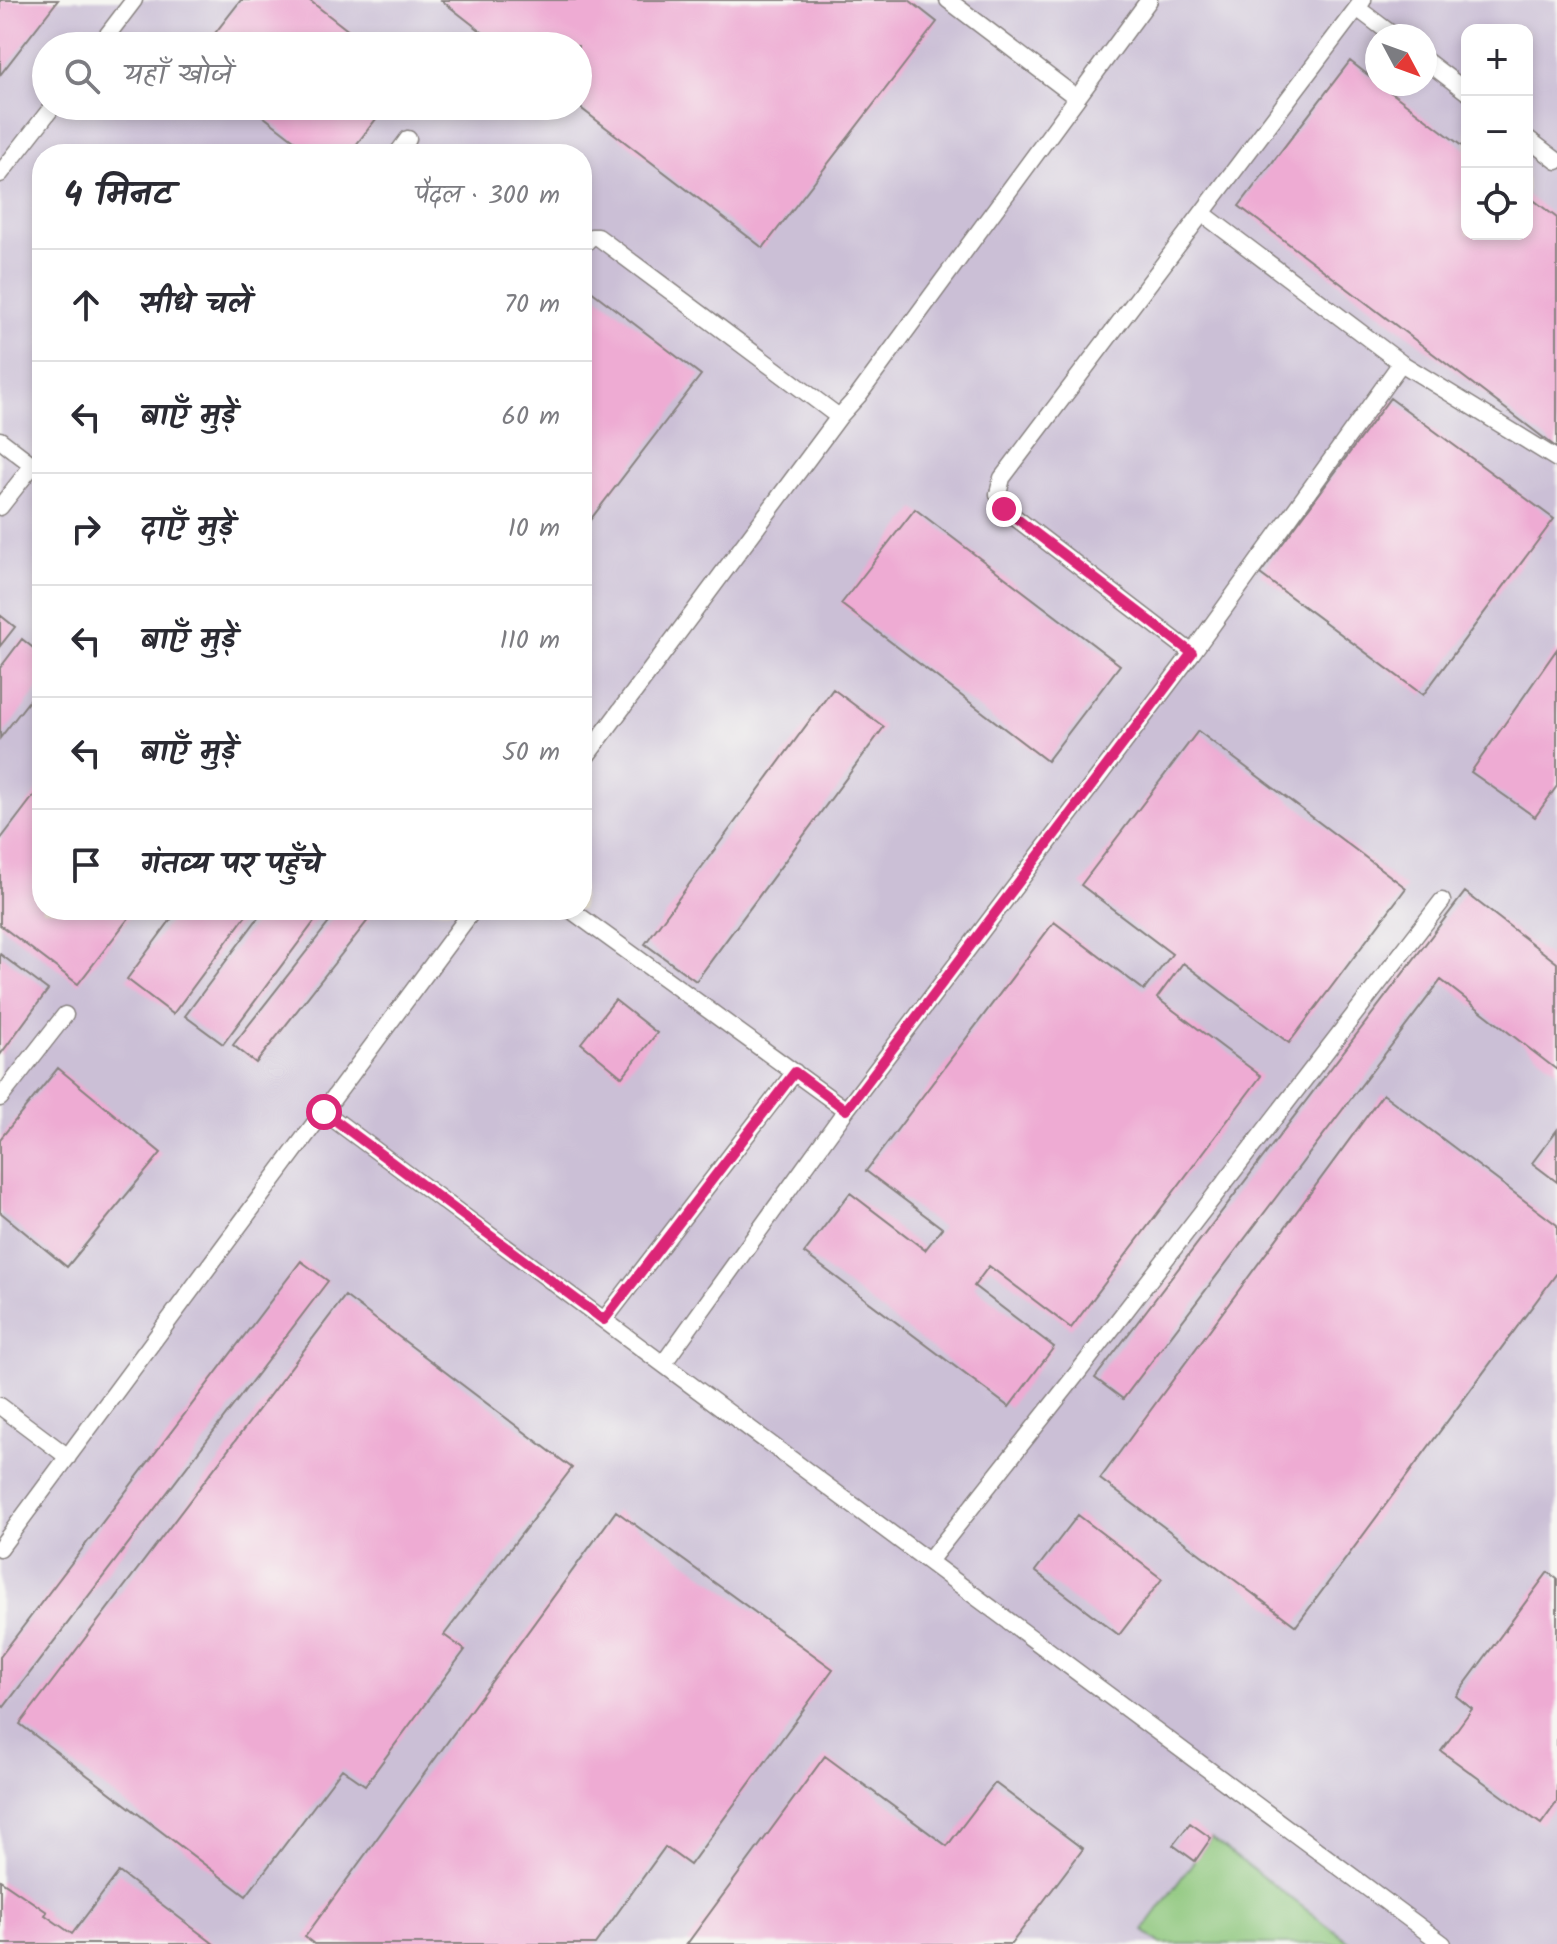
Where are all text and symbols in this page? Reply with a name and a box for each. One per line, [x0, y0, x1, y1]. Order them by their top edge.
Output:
north arrow [1365, 24, 1437, 96]
map controls [1461, 24, 1533, 240]
button: + [1461, 24, 1533, 96]
search box [32, 32, 592, 120]
text: यहाँ खोजें [124, 52, 232, 100]
icon: search [60, 54, 104, 98]
button: − [1461, 96, 1533, 168]
button: locate [1461, 168, 1533, 240]
text: 4 मिनट [64, 169, 173, 223]
text: पैदल · 300 m [415, 175, 560, 217]
text: सीधे चलें [140, 281, 250, 329]
icon: ahead [64, 283, 108, 327]
text: 70 m [504, 284, 560, 326]
text: बाएँ मुड़ें [140, 393, 236, 441]
icon: left [64, 395, 108, 439]
text: 60 m [501, 396, 560, 438]
route end [986, 491, 1022, 527]
text: दाएँ मुड़ें [140, 505, 234, 553]
icon: right [64, 507, 108, 551]
text: 10 m [508, 508, 560, 550]
text: बाएँ मुड़ें [140, 617, 236, 665]
icon: left [64, 619, 108, 663]
text: 110 m [500, 620, 560, 662]
text: बाएँ मुड़ें [140, 729, 236, 777]
icon: left [64, 731, 108, 775]
text: 50 m [502, 732, 560, 774]
text: गंतव्य पर पहुँचे [140, 841, 321, 889]
icon: arrive [64, 843, 108, 887]
route start [306, 1094, 342, 1130]

